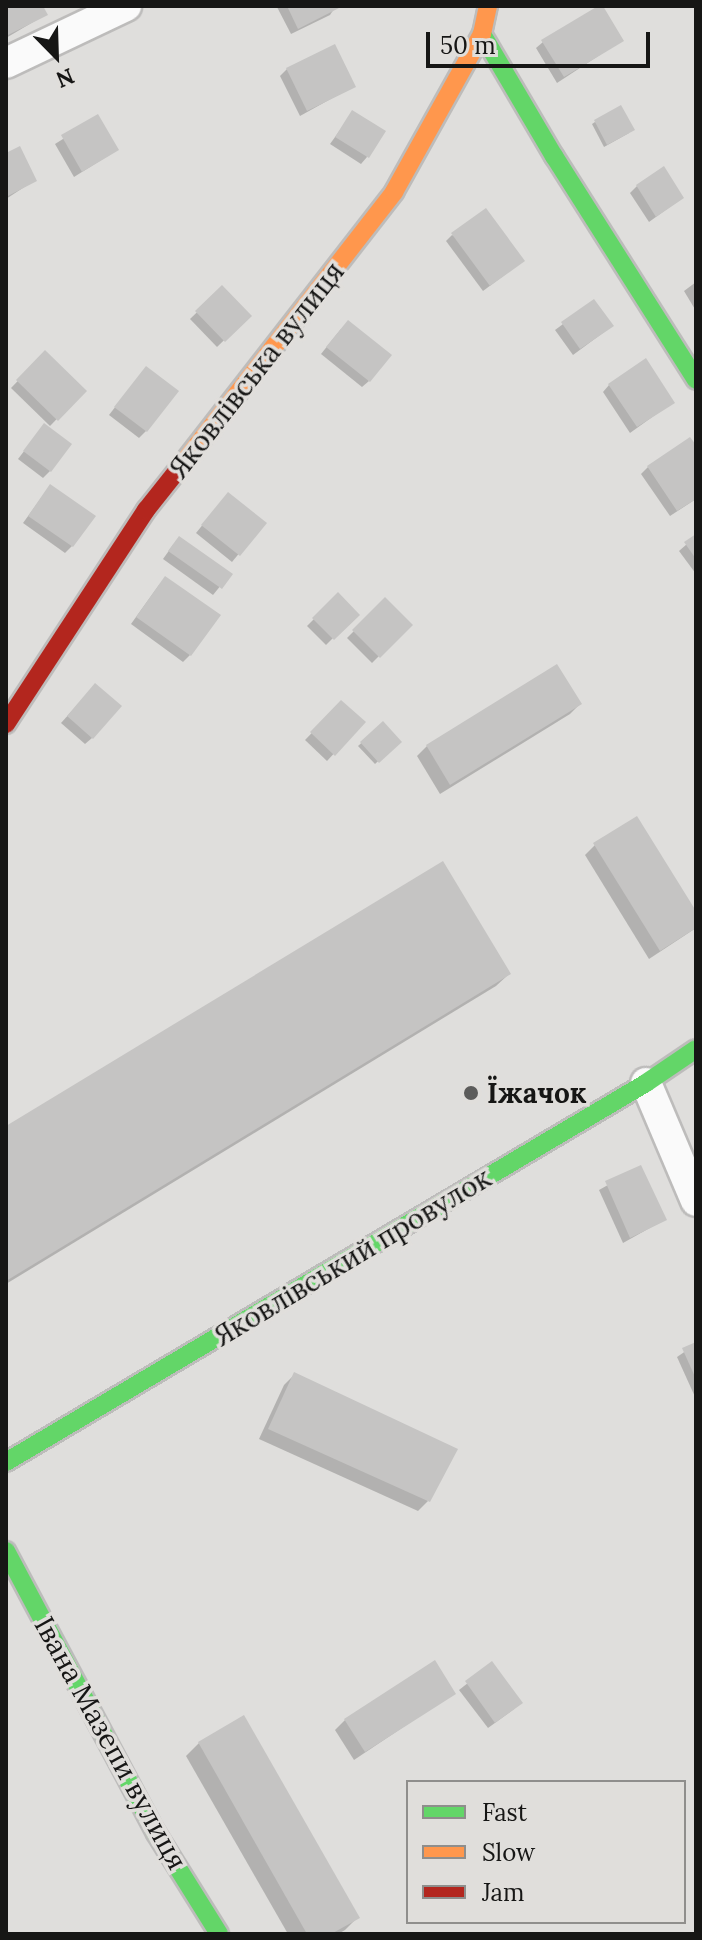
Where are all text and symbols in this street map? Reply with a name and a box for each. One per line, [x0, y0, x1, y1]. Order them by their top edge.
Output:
north arrow [16, 16, 96, 96]
scale bar [430, 16, 654, 66]
text: 50 m [440, 30, 496, 61]
text: N [52, 62, 79, 94]
street label: Яковлівська вулиця [161, 255, 351, 485]
place label: Їжачок [487, 1076, 587, 1110]
marker: Їжачок [462, 1084, 480, 1102]
street label: Яковлівський провулок [207, 1161, 497, 1353]
street label: Івана Мазепи вулиця [28, 1611, 194, 1875]
legend [406, 1780, 686, 1924]
text: Fast [482, 1797, 527, 1828]
text: Slow [482, 1837, 535, 1868]
text: Jam [482, 1877, 524, 1908]

